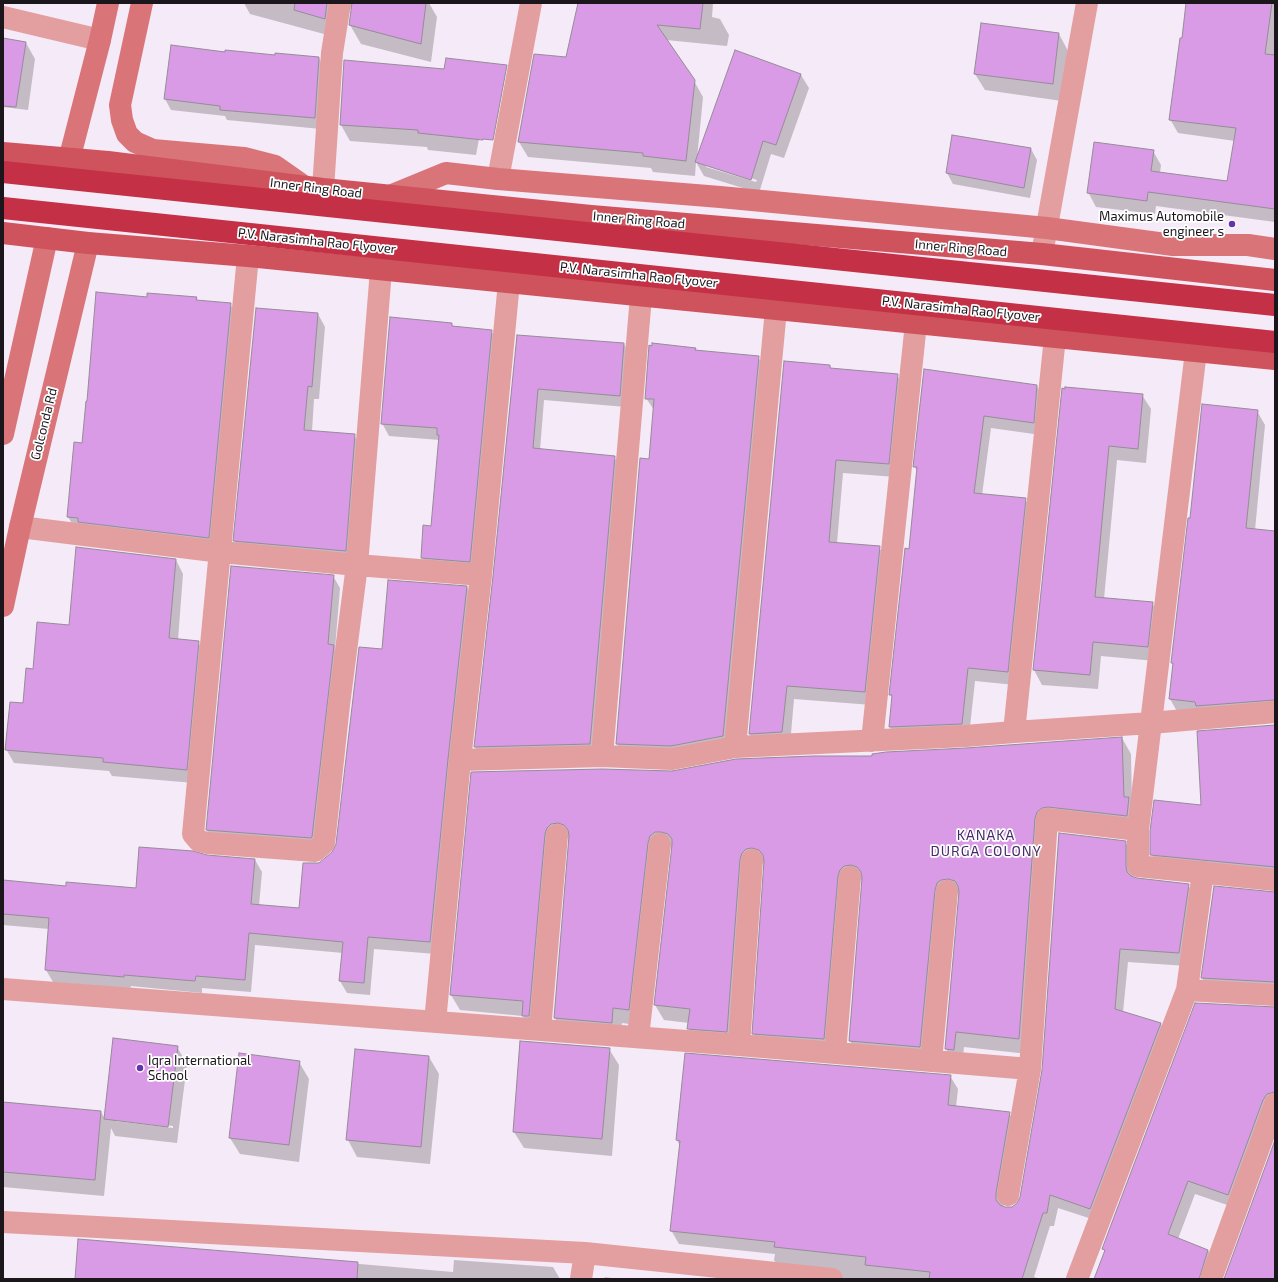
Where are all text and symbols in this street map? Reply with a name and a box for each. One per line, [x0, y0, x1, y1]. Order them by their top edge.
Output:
street label: Inner Ring Road [269, 175, 363, 201]
street label: Inner Ring Road [592, 208, 686, 232]
place label: Maximus Automobile engineer s [1099, 209, 1224, 240]
marker: Maximus Automobile engineer s [1227, 219, 1237, 229]
street label: P.V. Narasimha Rao Flyover [237, 225, 397, 257]
street label: Inner Ring Road [914, 236, 1008, 260]
street label: P.V. Narasimha Rao Flyover [559, 259, 719, 291]
street label: P.V. Narasimha Rao Flyover [881, 293, 1041, 325]
street label: Golconda Rd [28, 386, 60, 462]
district label: KANAKA DURGA COLONY [930, 827, 1042, 860]
place label: Iqra International School [148, 1053, 251, 1084]
marker: Iqra International School [135, 1063, 145, 1073]

